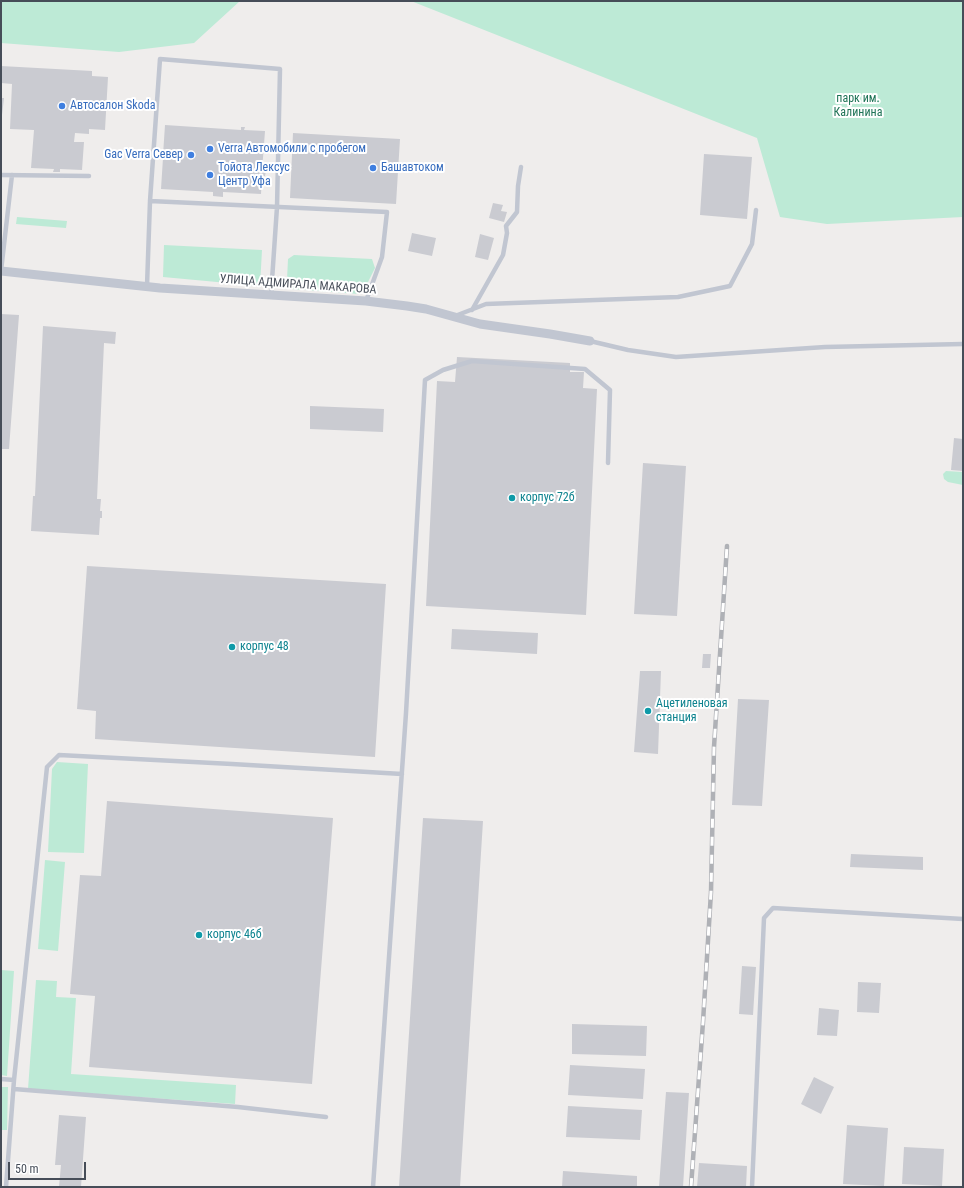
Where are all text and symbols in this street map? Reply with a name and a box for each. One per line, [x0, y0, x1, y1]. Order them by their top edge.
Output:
park label: парк им. Калинина [834, 92, 882, 120]
place label: Автосалон Skoda [70, 99, 155, 113]
marker: Автосалон Skoda [57, 101, 67, 111]
place label: Verra Автомобили с пробегом [218, 142, 366, 156]
marker: Verra Автомобили с пробегом [205, 144, 215, 154]
place label: Gac Verra Север [104, 148, 183, 162]
marker: Gac Verra Север [186, 150, 196, 160]
place label: Тойота Лексус Центр Уфа [218, 161, 290, 189]
place label: Башавтоком [381, 161, 444, 175]
marker: Башавтоком [368, 163, 378, 173]
marker: Тойота Лексус Центр Уфа [205, 170, 215, 180]
street label: УЛИЦА АДМИРАЛА МАКАРОВА [219, 272, 377, 298]
place label: корпус 72б [520, 491, 575, 505]
marker: корпус 72б [507, 493, 517, 503]
place label: корпус 48 [240, 640, 289, 654]
marker: корпус 48 [227, 642, 237, 652]
place label: Ацетиленовая станция [656, 697, 727, 725]
marker: Ацетиленовая станция [643, 706, 653, 716]
place label: корпус 46б [207, 928, 262, 942]
marker: корпус 46б [194, 930, 204, 940]
scale bar [10, 1154, 88, 1180]
text: 50 m [15, 1162, 39, 1176]

